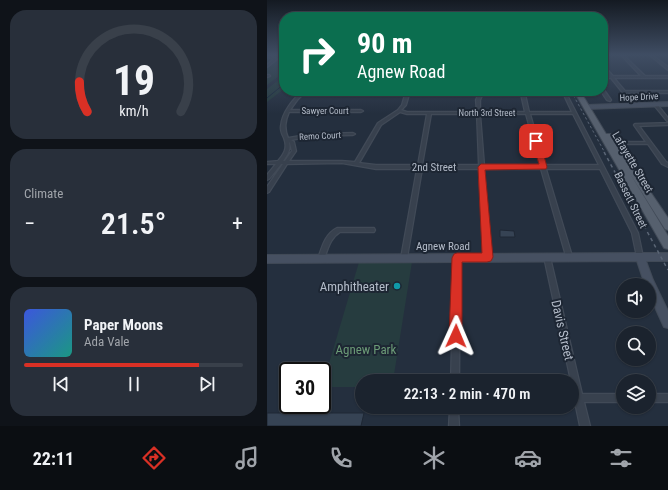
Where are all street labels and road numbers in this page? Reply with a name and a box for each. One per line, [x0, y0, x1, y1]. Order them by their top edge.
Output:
street label: Hope Drive [619, 91, 659, 103]
street label: Sawyer Court [301, 106, 349, 116]
street label: North 3rd Street [459, 108, 516, 118]
street label: Lafayette Street [609, 129, 656, 195]
street label: Remo Court [299, 130, 342, 142]
street label: 2nd Street [412, 161, 456, 174]
street label: Bassett Street [611, 170, 650, 231]
street label: Agnew Road [416, 240, 470, 253]
street label: Davis Street [548, 298, 577, 362]

